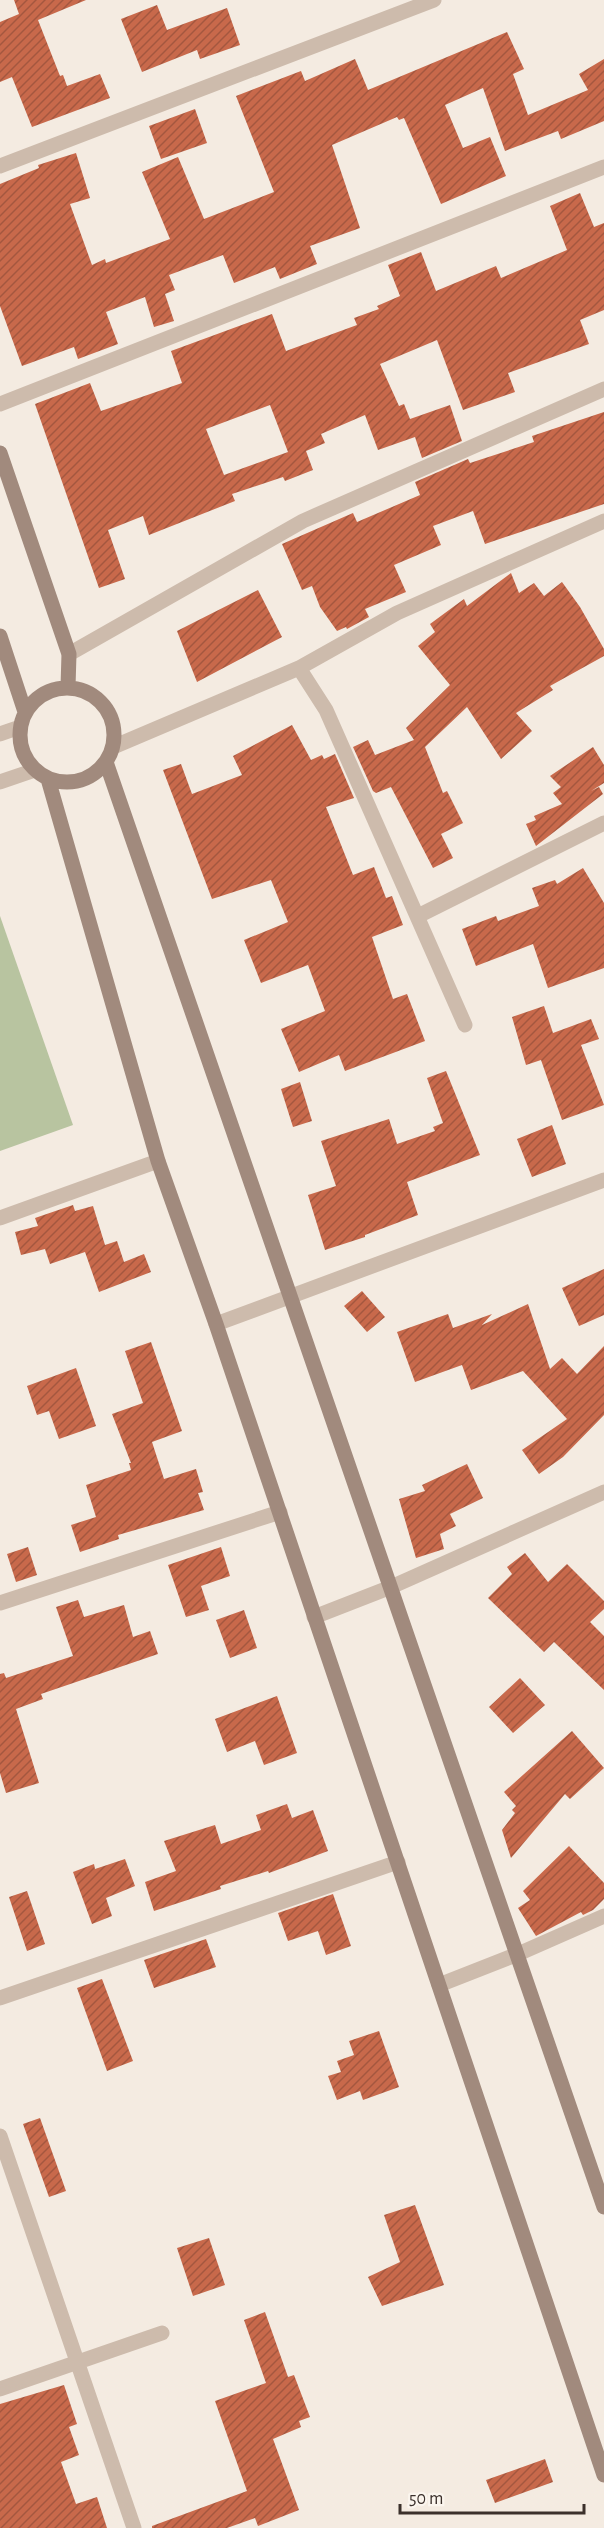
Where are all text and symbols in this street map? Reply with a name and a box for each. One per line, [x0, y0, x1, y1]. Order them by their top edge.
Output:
scale bar [400, 2477, 584, 2515]
text: 50 m [409, 2490, 443, 2508]

